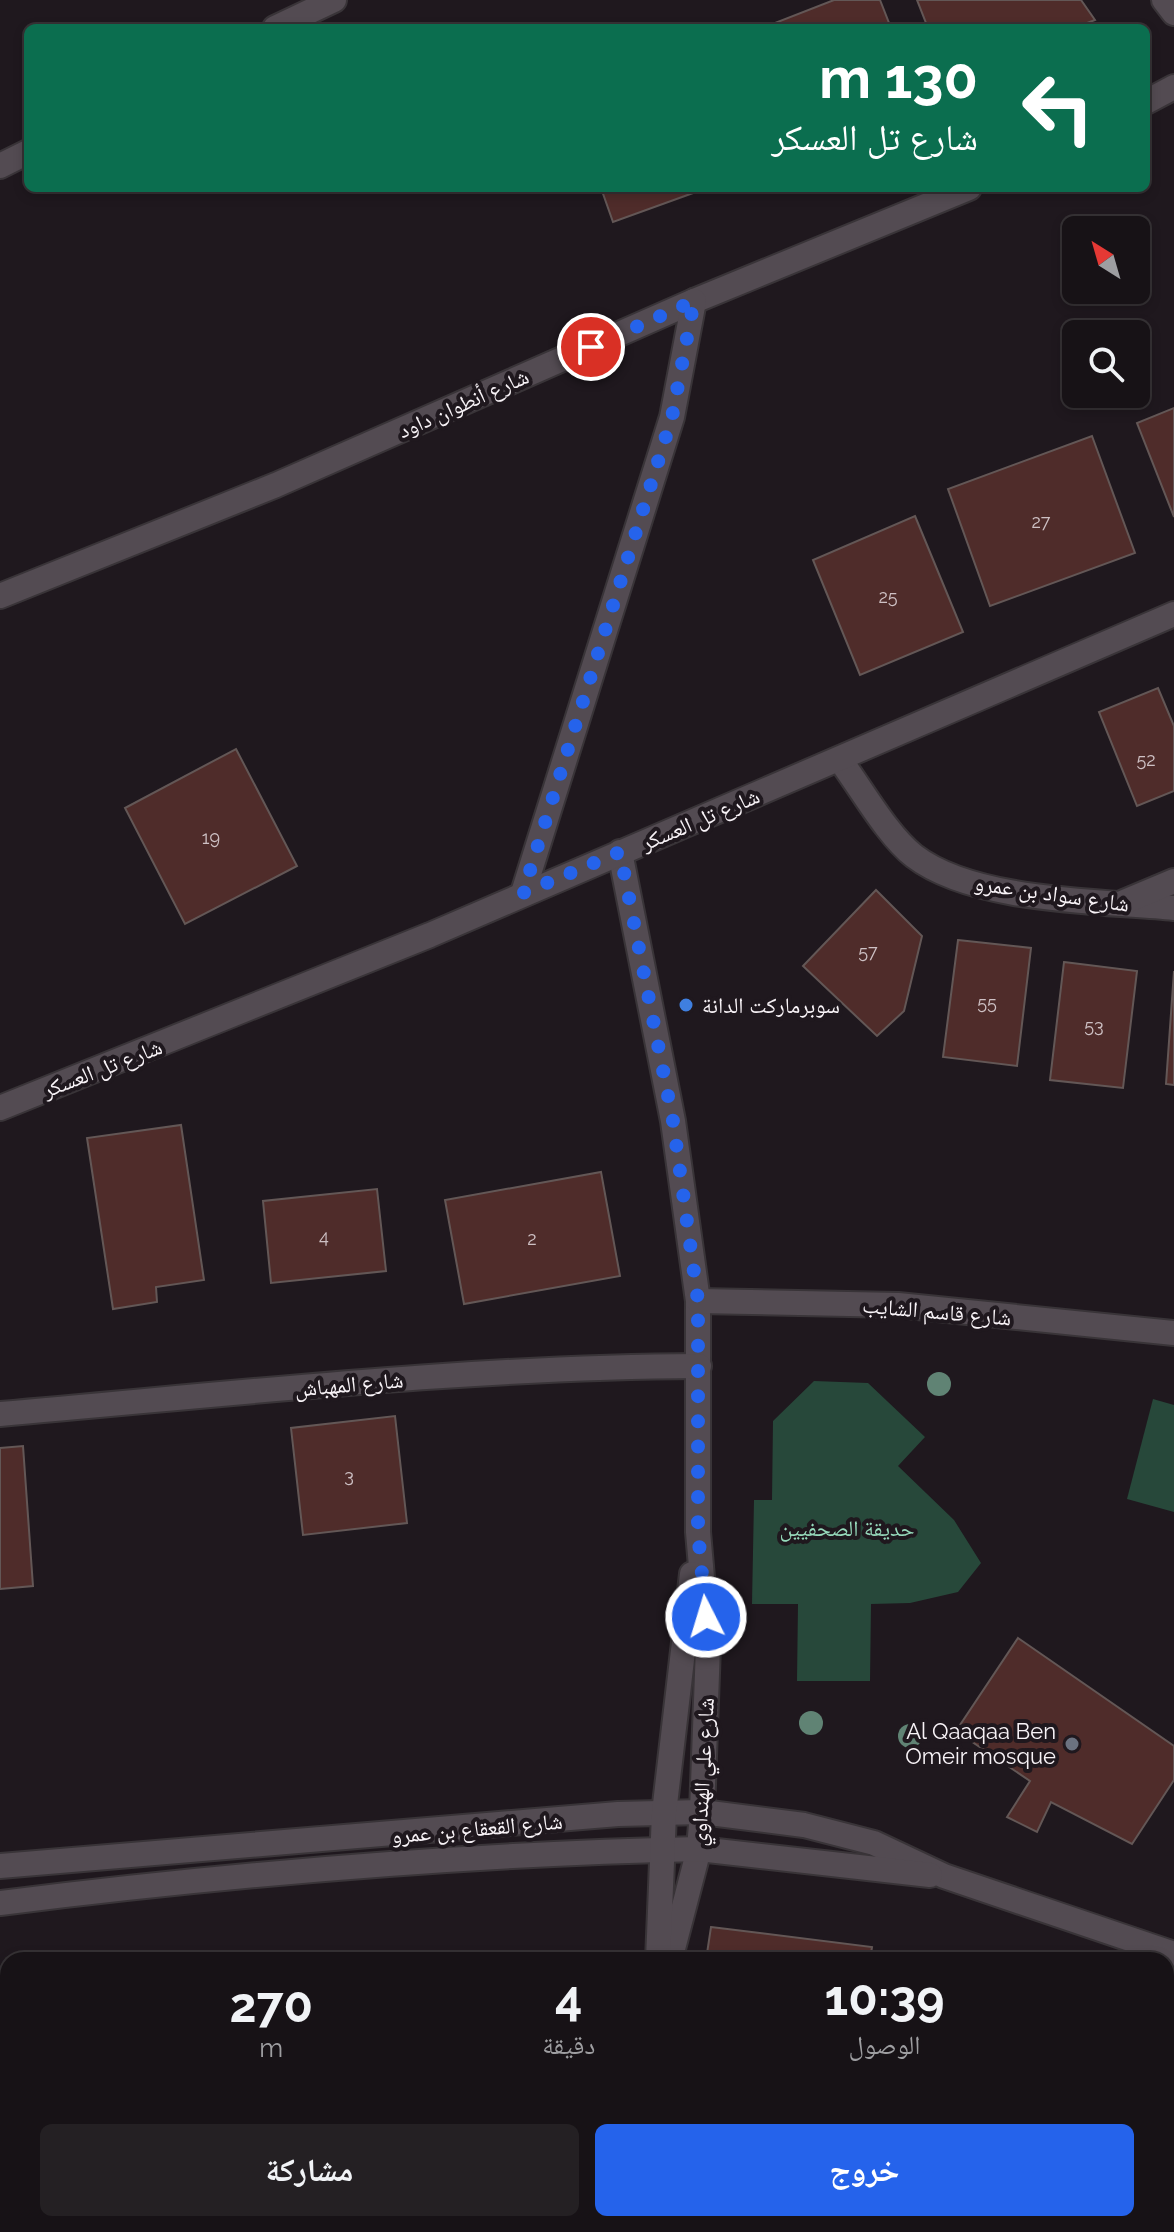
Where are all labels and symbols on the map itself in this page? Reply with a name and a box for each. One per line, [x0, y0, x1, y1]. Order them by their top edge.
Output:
north arrow [1062, 216, 1150, 304]
pin [557, 313, 625, 381]
street label: شارع أنطوان داود [394, 363, 533, 444]
house number: 27 [1031, 511, 1051, 532]
house number: 25 [878, 586, 898, 607]
house number: 52 [1136, 749, 1156, 770]
street label: شارع تل العسكر [636, 782, 764, 857]
house number: 19 [202, 827, 220, 848]
street label: شارع سواد بن عمرو [973, 869, 1131, 918]
house number: 57 [858, 941, 878, 962]
place label: سوبرماركت الدانة [702, 992, 840, 1018]
house number: 55 [977, 992, 997, 1013]
marker: سوبرماركت الدانة [677, 996, 695, 1014]
house number: 53 [1084, 1015, 1104, 1036]
street label: شارع تل العسكر [38, 1033, 166, 1104]
house number: 4 [319, 1226, 329, 1247]
house number: 2 [527, 1228, 537, 1249]
street label: شارع قاسم الشايب [861, 1292, 1013, 1332]
street label: شارع المهباش [294, 1366, 405, 1403]
house number: 3 [344, 1465, 354, 1486]
park label: حديقة الصحفيين [780, 1515, 914, 1542]
position arrow [664, 1575, 748, 1659]
street label: شارع علي الهنداوي [685, 1697, 723, 1847]
place label: Al Qaaqaa Ben Omeir mosque [905, 1718, 1056, 1769]
marker: Al Qaaqaa Ben Omeir mosque [1063, 1735, 1081, 1753]
street label: شارع القعقاع بن عمرو [390, 1808, 564, 1849]

